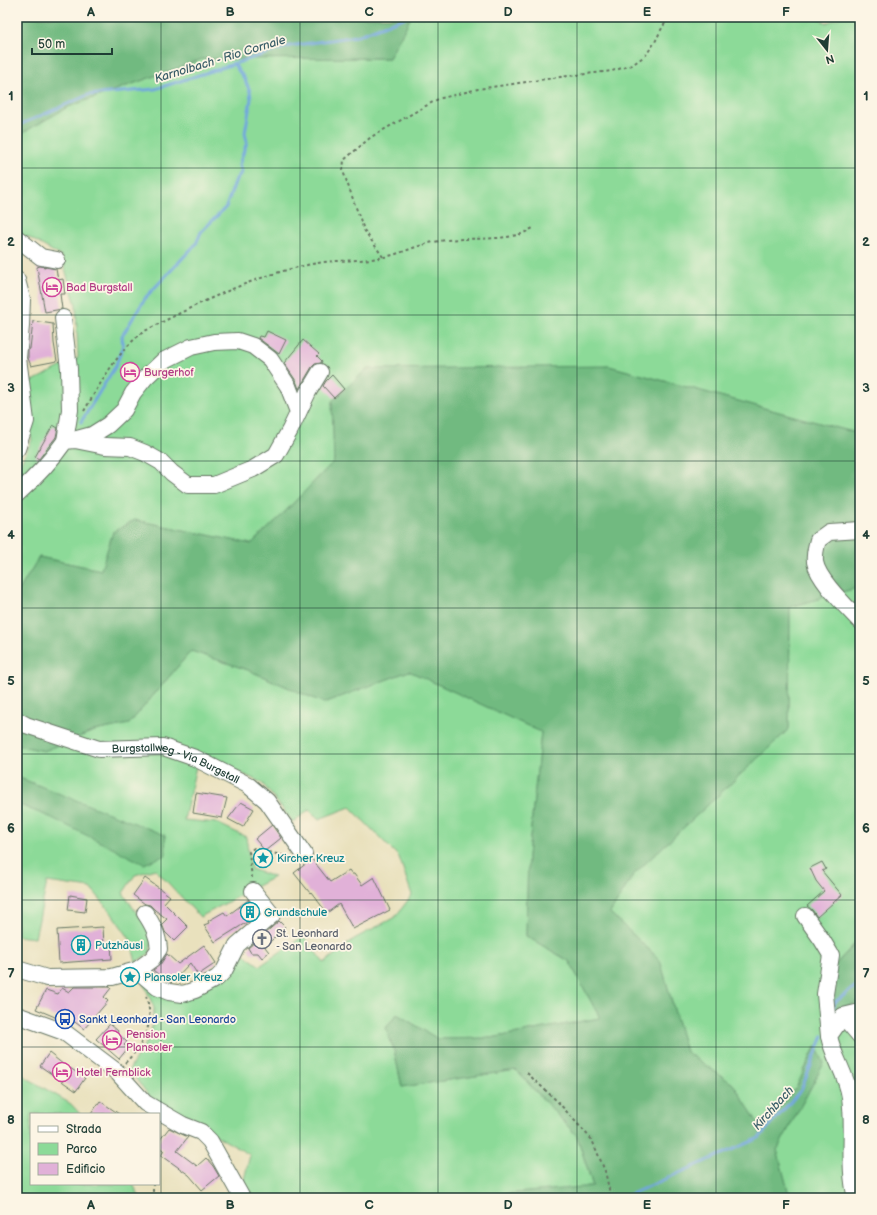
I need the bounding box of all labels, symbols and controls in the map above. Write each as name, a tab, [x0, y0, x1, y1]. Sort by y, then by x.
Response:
text: A	[86, 4, 95, 20]
text: B	[225, 4, 235, 20]
text: C	[364, 4, 374, 20]
text: D	[503, 4, 513, 20]
text: E	[643, 4, 652, 20]
text: F	[782, 4, 790, 20]
scale bar	[32, 30, 112, 56]
north arrow	[807, 30, 847, 70]
water label: Karnolbach - Rio Cornale	[153, 32, 288, 87]
text: 50 m	[38, 37, 65, 52]
text: N	[824, 52, 836, 67]
text: 1	[8, 88, 14, 104]
text: 1	[863, 88, 869, 104]
text: 2	[7, 234, 15, 250]
text: 2	[862, 234, 870, 250]
hotel icon: Bad Burgstall	[41, 276, 63, 298]
place label: Bad Burgstall	[66, 281, 132, 294]
hotel icon: Burgerhof	[119, 361, 141, 383]
place label: Burgerhof	[144, 366, 195, 379]
text: 3	[7, 380, 15, 396]
text: 3	[862, 380, 870, 396]
text: 4	[7, 527, 15, 543]
text: 4	[862, 527, 870, 543]
text: 5	[7, 673, 15, 689]
text: 5	[862, 673, 870, 689]
street label: Burgstallweg - Via Burgstall	[111, 741, 242, 787]
text: 6	[7, 820, 15, 836]
text: 6	[862, 820, 870, 836]
place icon: Kircher Kreuz	[252, 847, 274, 869]
place label: Kircher Kreuz	[277, 852, 345, 865]
building icon: Grundschule	[239, 901, 261, 923]
place label: Grundschule	[264, 906, 328, 919]
place label: St. Leonhard - San Leonardo	[276, 927, 352, 953]
church icon: St. Leonhard - San Leonardo	[251, 928, 273, 950]
building icon: Putzhäusl	[70, 934, 92, 956]
place label: Putzhäusl	[95, 939, 143, 952]
text: 7	[7, 966, 15, 982]
place icon: Plansoler Kreuz	[119, 966, 141, 988]
text: 7	[862, 966, 870, 982]
place label: Plansoler Kreuz	[144, 971, 223, 984]
bus stop icon: Sankt Leonhard - San Leonardo	[54, 1008, 76, 1030]
place label: Sankt Leonhard - San Leonardo	[79, 1013, 236, 1026]
place label: Pension Plansoler	[126, 1028, 173, 1054]
hotel icon: Pension Plansoler	[101, 1029, 123, 1051]
hotel icon: Hotel Fernblick	[51, 1061, 73, 1083]
place label: Hotel Fernblick	[76, 1066, 151, 1079]
water label: Kirchbach	[750, 1083, 797, 1133]
text: 8	[7, 1112, 15, 1128]
text: 8	[862, 1112, 870, 1128]
legend	[30, 1113, 160, 1185]
text: Strada	[66, 1122, 102, 1137]
text: Parco	[66, 1142, 97, 1157]
text: Edificio	[66, 1162, 106, 1177]
text: A	[86, 1197, 95, 1213]
text: B	[225, 1197, 235, 1213]
text: C	[364, 1197, 374, 1213]
text: D	[503, 1197, 513, 1213]
text: E	[643, 1197, 652, 1213]
text: F	[782, 1197, 790, 1213]

